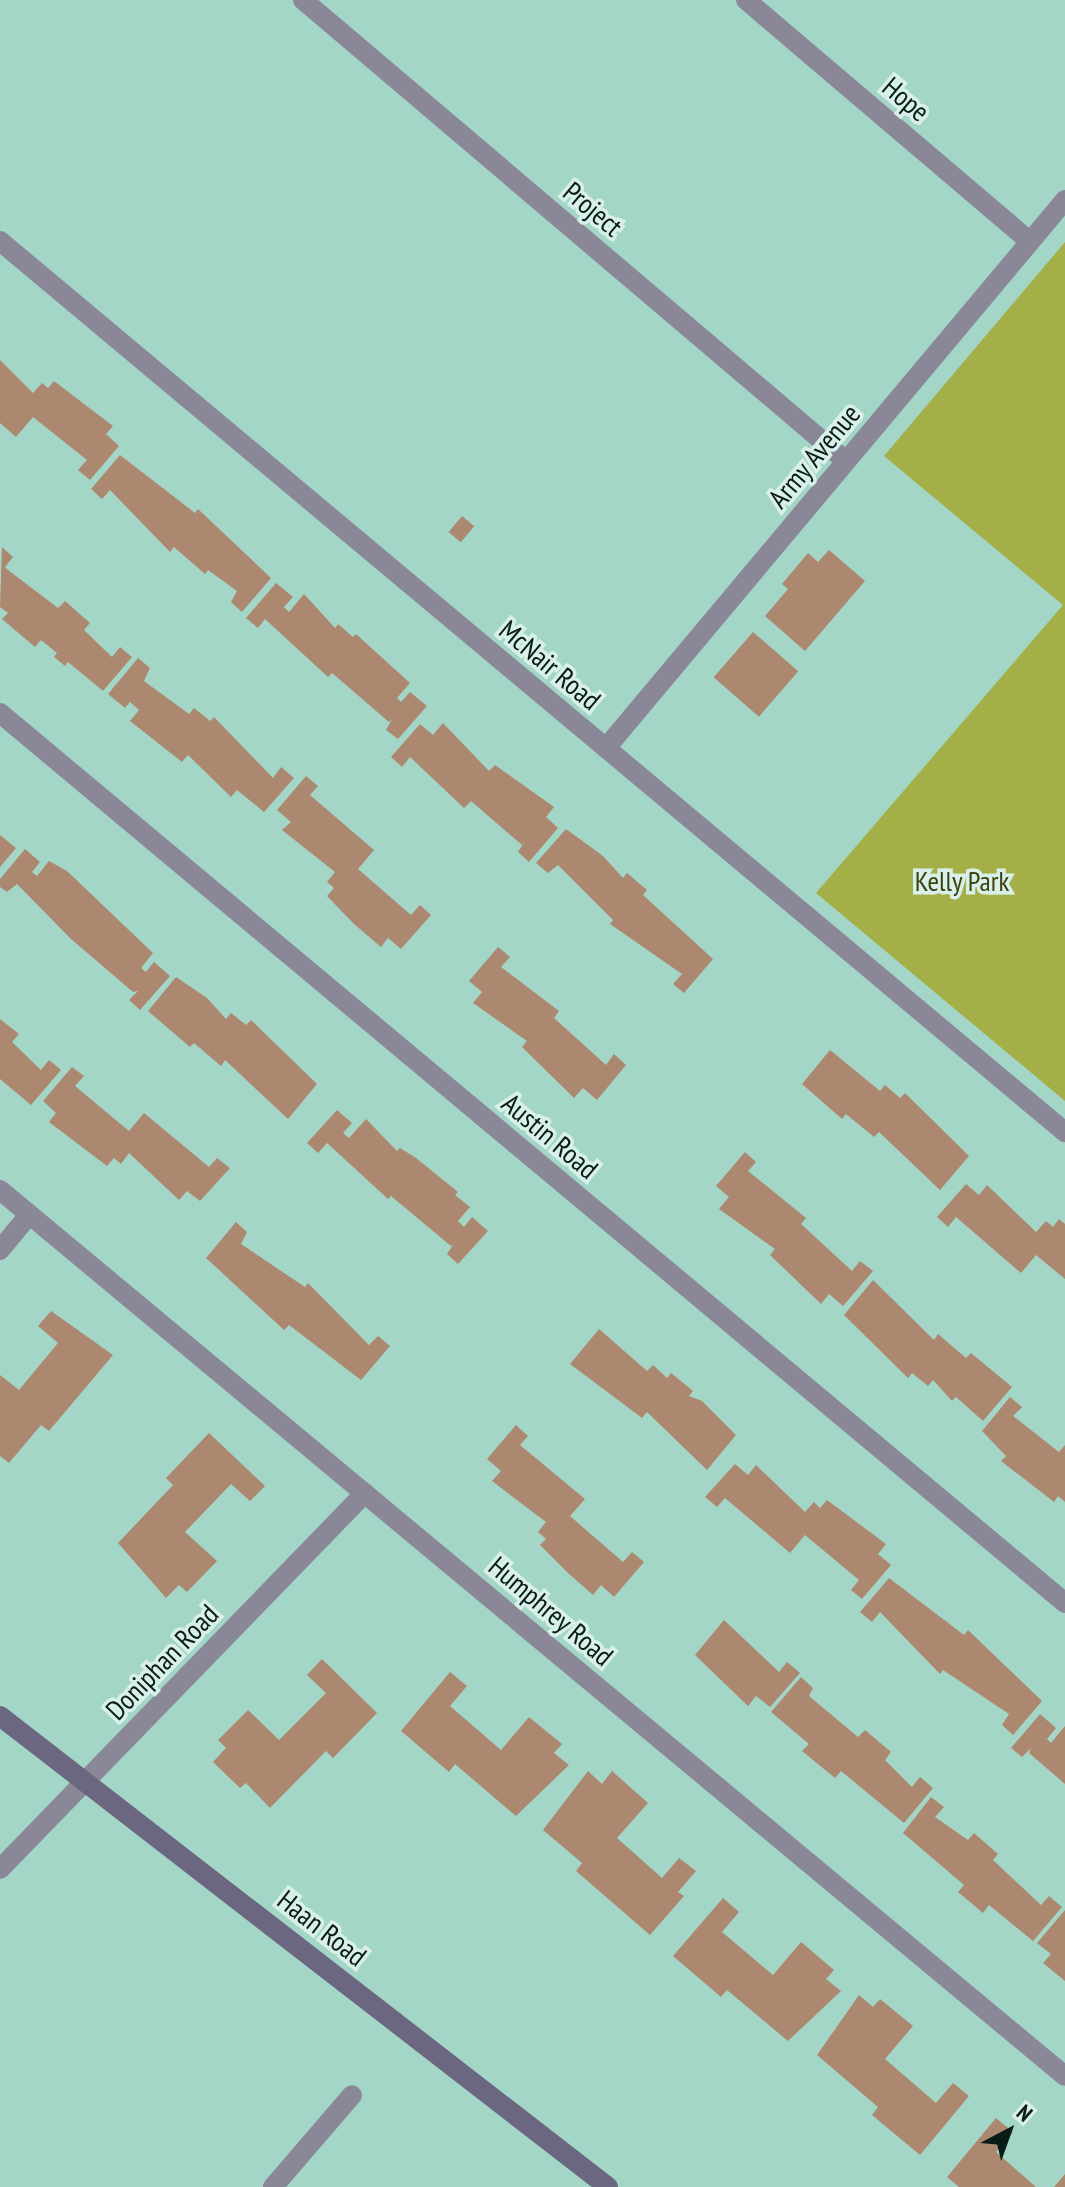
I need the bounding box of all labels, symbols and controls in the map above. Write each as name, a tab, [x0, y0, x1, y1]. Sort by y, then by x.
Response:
street label: Hope	[876, 70, 936, 128]
street label: Project	[557, 175, 629, 243]
street label: Army Avenue	[760, 397, 868, 515]
street label: McNair Road	[493, 613, 607, 717]
park label: Kelly Park	[914, 864, 1010, 898]
street label: Austin Road	[495, 1086, 605, 1186]
street label: Humphrey Road	[482, 1549, 620, 1673]
street label: Doniphan Road	[99, 1598, 225, 1726]
street label: Haan Road	[271, 1883, 373, 1973]
north arrow	[969, 2091, 1049, 2171]
text: N	[1011, 2098, 1038, 2127]

